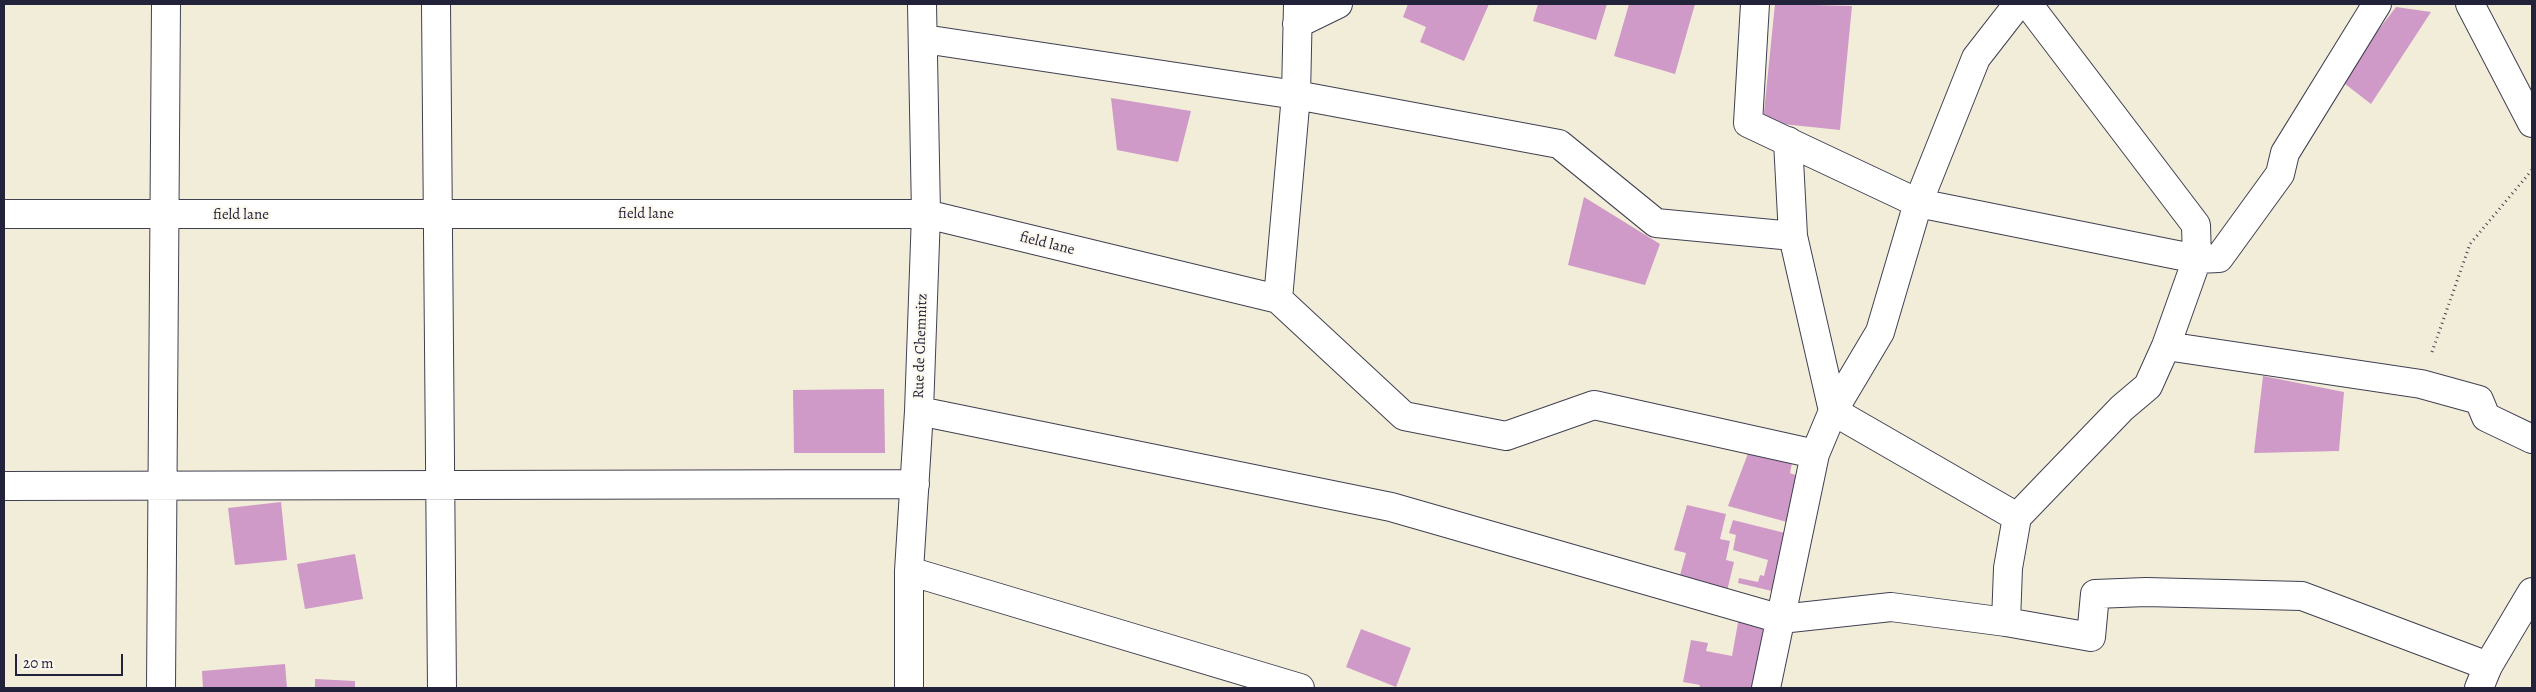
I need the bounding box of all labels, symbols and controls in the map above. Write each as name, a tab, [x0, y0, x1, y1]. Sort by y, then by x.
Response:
street label: field lane	[618, 205, 674, 223]
street label: field lane	[213, 206, 269, 224]
street label: field lane	[1018, 229, 1076, 259]
street label: Rue de Chemnitz	[910, 293, 932, 399]
scale bar	[18, 644, 125, 676]
text: 20 m	[23, 653, 54, 673]

